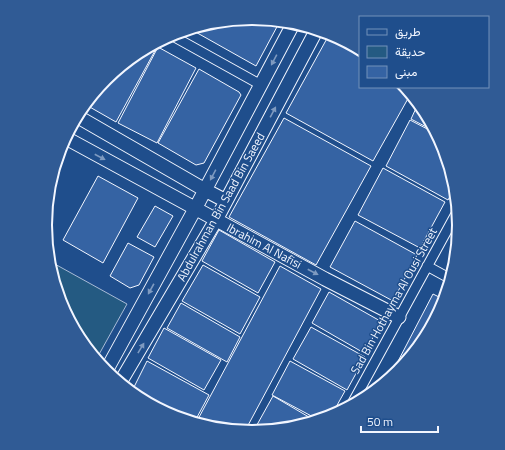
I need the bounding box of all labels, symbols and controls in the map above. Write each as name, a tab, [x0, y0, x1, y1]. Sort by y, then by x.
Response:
legend	[359, 16, 489, 88]
text: طريق	[395, 22, 421, 41]
text: حديقة	[395, 42, 425, 61]
one-way arrow	[271, 55, 277, 66]
text: مبنى	[395, 62, 417, 81]
one-way arrow	[270, 107, 276, 118]
street label: Abdulrahman Bin Saad Bin Saeed	[172, 129, 269, 285]
one-way arrow	[94, 154, 106, 161]
one-way arrow	[210, 169, 216, 181]
street label: Ibrahim Al Nafisi	[223, 218, 305, 273]
street label: Sad Bin Hothayma Al Ousi Street	[345, 223, 442, 377]
one-way arrow	[307, 269, 319, 276]
one-way arrow	[148, 284, 154, 295]
one-way arrow	[137, 342, 144, 354]
scale bar	[361, 408, 438, 434]
text: 50 m	[367, 412, 393, 431]

